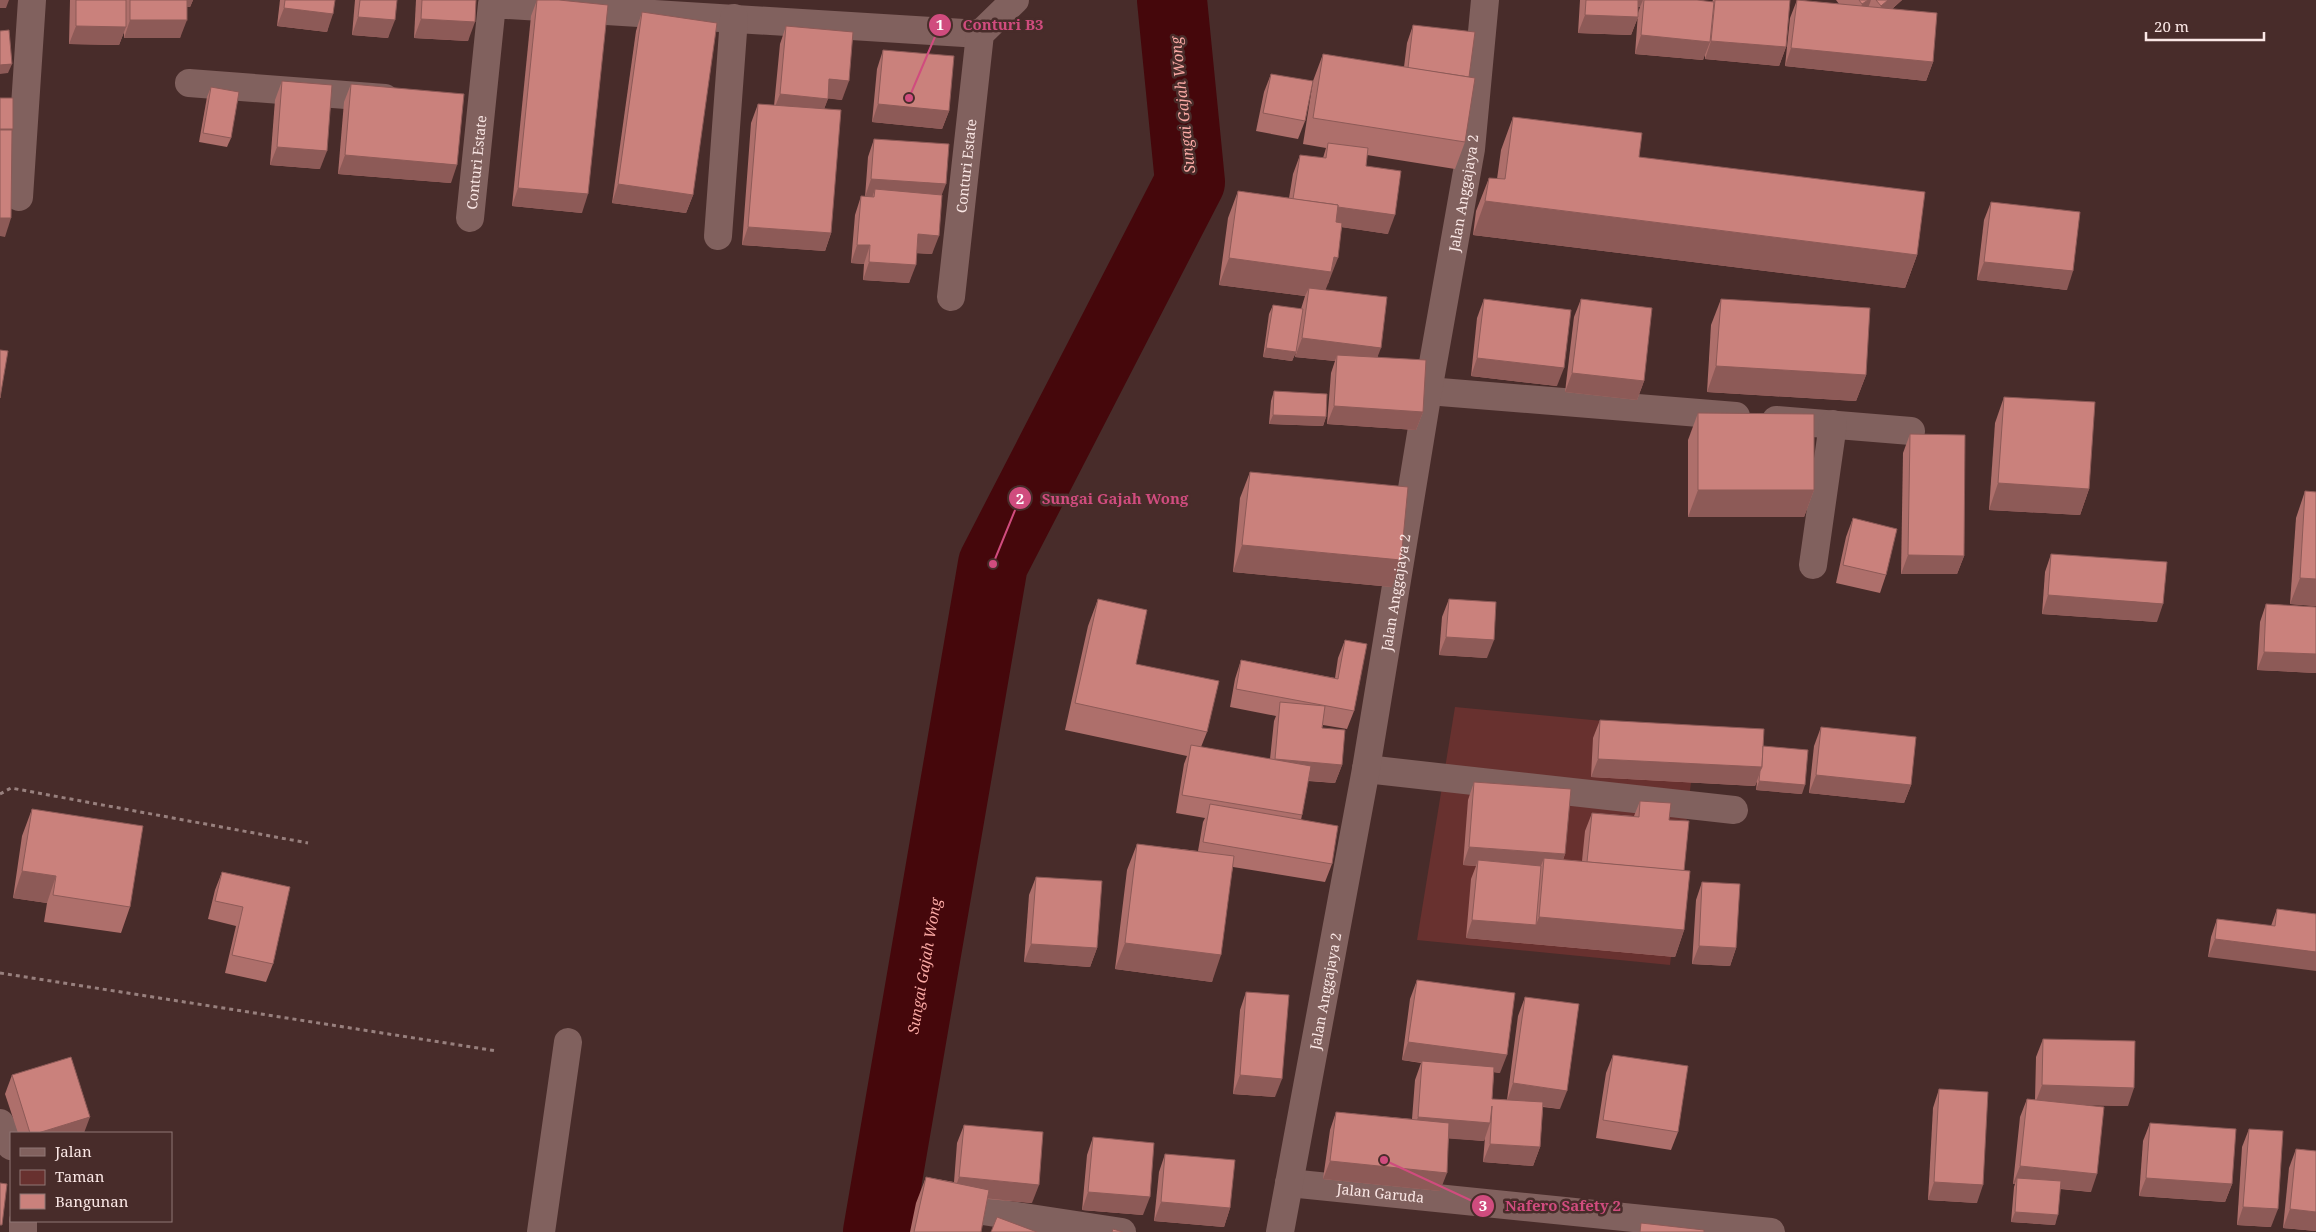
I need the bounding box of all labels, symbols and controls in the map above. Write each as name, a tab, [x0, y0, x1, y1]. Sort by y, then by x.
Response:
callout: Conturi B3	[927, 10, 1053, 40]
scale bar	[2146, 10, 2264, 42]
text: 1	[936, 14, 944, 34]
text: Conturi B3	[963, 14, 1043, 34]
text: 20 m	[2154, 16, 2189, 36]
water label: Sungai Gajah Wong	[1165, 35, 1199, 174]
street label: Conturi Estate	[461, 114, 490, 210]
street label: Conturi Estate	[951, 118, 980, 214]
street label: Jalan Anggajaya 2	[1443, 134, 1482, 254]
callout: Sungai Gajah Wong	[1007, 483, 1199, 513]
text: 2	[1016, 488, 1024, 508]
text: Sungai Gajah Wong	[1042, 488, 1189, 508]
street label: Jalan Anggajaya 2	[1376, 532, 1414, 653]
water label: Sungai Gajah Wong	[902, 896, 945, 1036]
street label: Jalan Anggajaya 2	[1304, 931, 1345, 1052]
legend	[10, 1132, 172, 1222]
text: Jalan	[54, 1141, 92, 1161]
text: Taman	[55, 1166, 105, 1186]
street label: Jalan Garuda	[1335, 1178, 1425, 1206]
text: Bangunan	[55, 1191, 129, 1211]
callout: Nafero Safety 2	[1470, 1191, 1631, 1221]
text: 3	[1479, 1195, 1487, 1215]
text: Nafero Safety 2	[1505, 1195, 1621, 1215]

